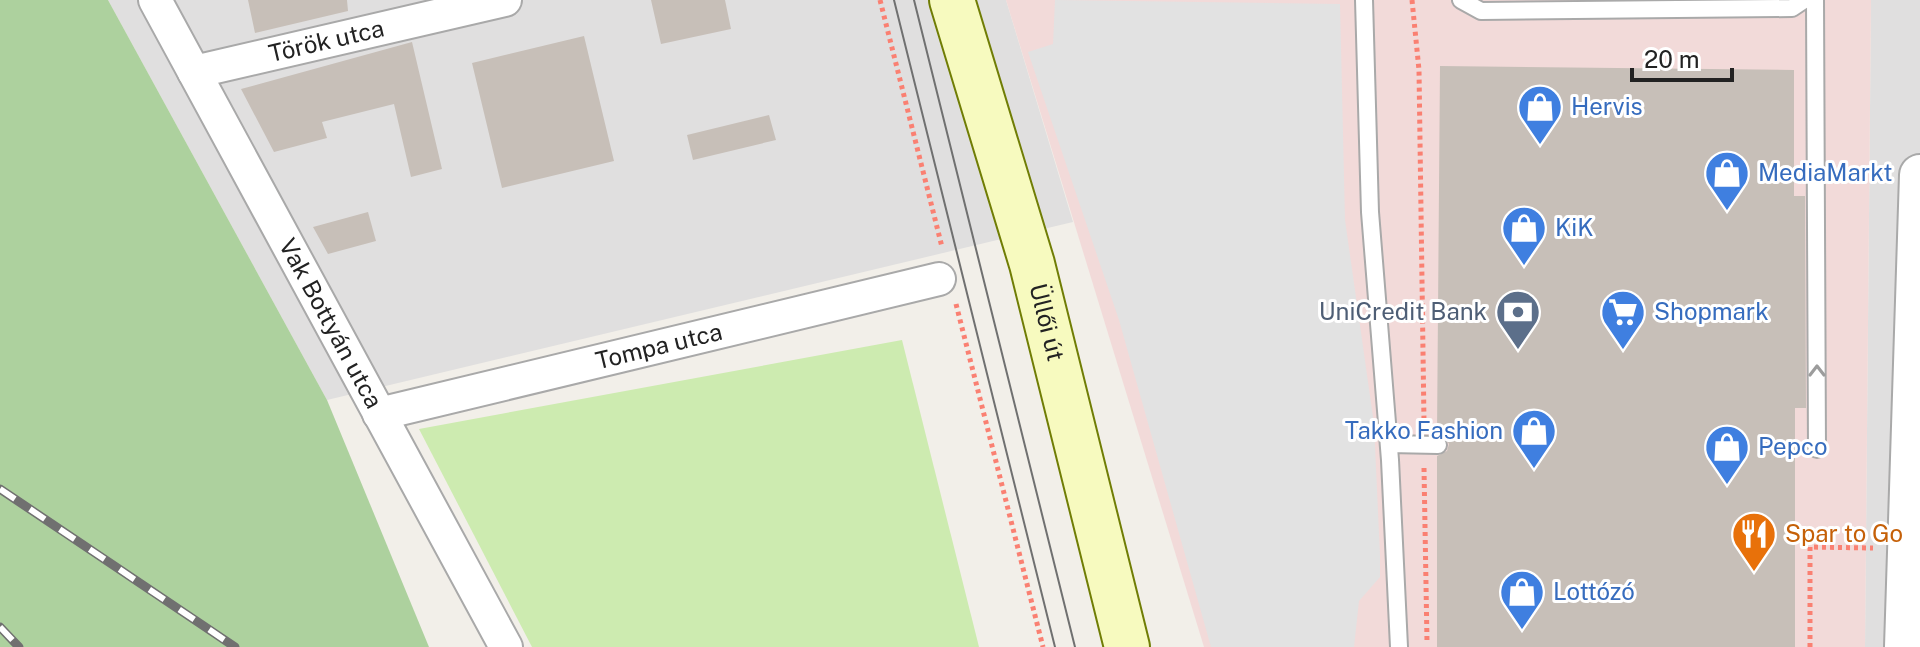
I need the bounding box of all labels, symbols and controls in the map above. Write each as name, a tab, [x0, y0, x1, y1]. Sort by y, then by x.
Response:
street label: Török utca	[266, 13, 387, 67]
scale bar	[1632, 32, 1732, 82]
text: 20 m	[1644, 45, 1700, 73]
shop icon: Hervis	[1516, 83, 1564, 146]
place label: Hervis	[1571, 92, 1643, 120]
shop icon: MediaMarkt	[1703, 149, 1751, 212]
place label: MediaMarkt	[1758, 158, 1893, 186]
shop icon: KiK	[1500, 204, 1548, 267]
place label: KiK	[1555, 213, 1594, 241]
street label: Vak Bottyán utca	[274, 233, 389, 413]
street label: Üllői út	[1024, 280, 1071, 364]
bank icon: UniCredit Bank	[1494, 288, 1542, 351]
supermarket icon: Shopmark	[1599, 288, 1647, 351]
place label: UniCredit Bank	[1319, 297, 1487, 325]
place label: Shopmark	[1654, 297, 1769, 325]
street label: Tompa utca	[593, 317, 725, 374]
one-way arrow	[1808, 364, 1826, 377]
shop icon: Takko Fashion	[1510, 407, 1558, 470]
place label: Takko Fashion	[1345, 416, 1503, 444]
shop icon: Pepco	[1703, 423, 1751, 486]
place label: Pepco	[1758, 432, 1828, 460]
restaurant icon: Spar to Go	[1730, 510, 1778, 573]
place label: Spar to Go	[1785, 519, 1903, 547]
shop icon: Lottózó	[1498, 568, 1546, 631]
place label: Lottózó	[1553, 577, 1635, 605]

